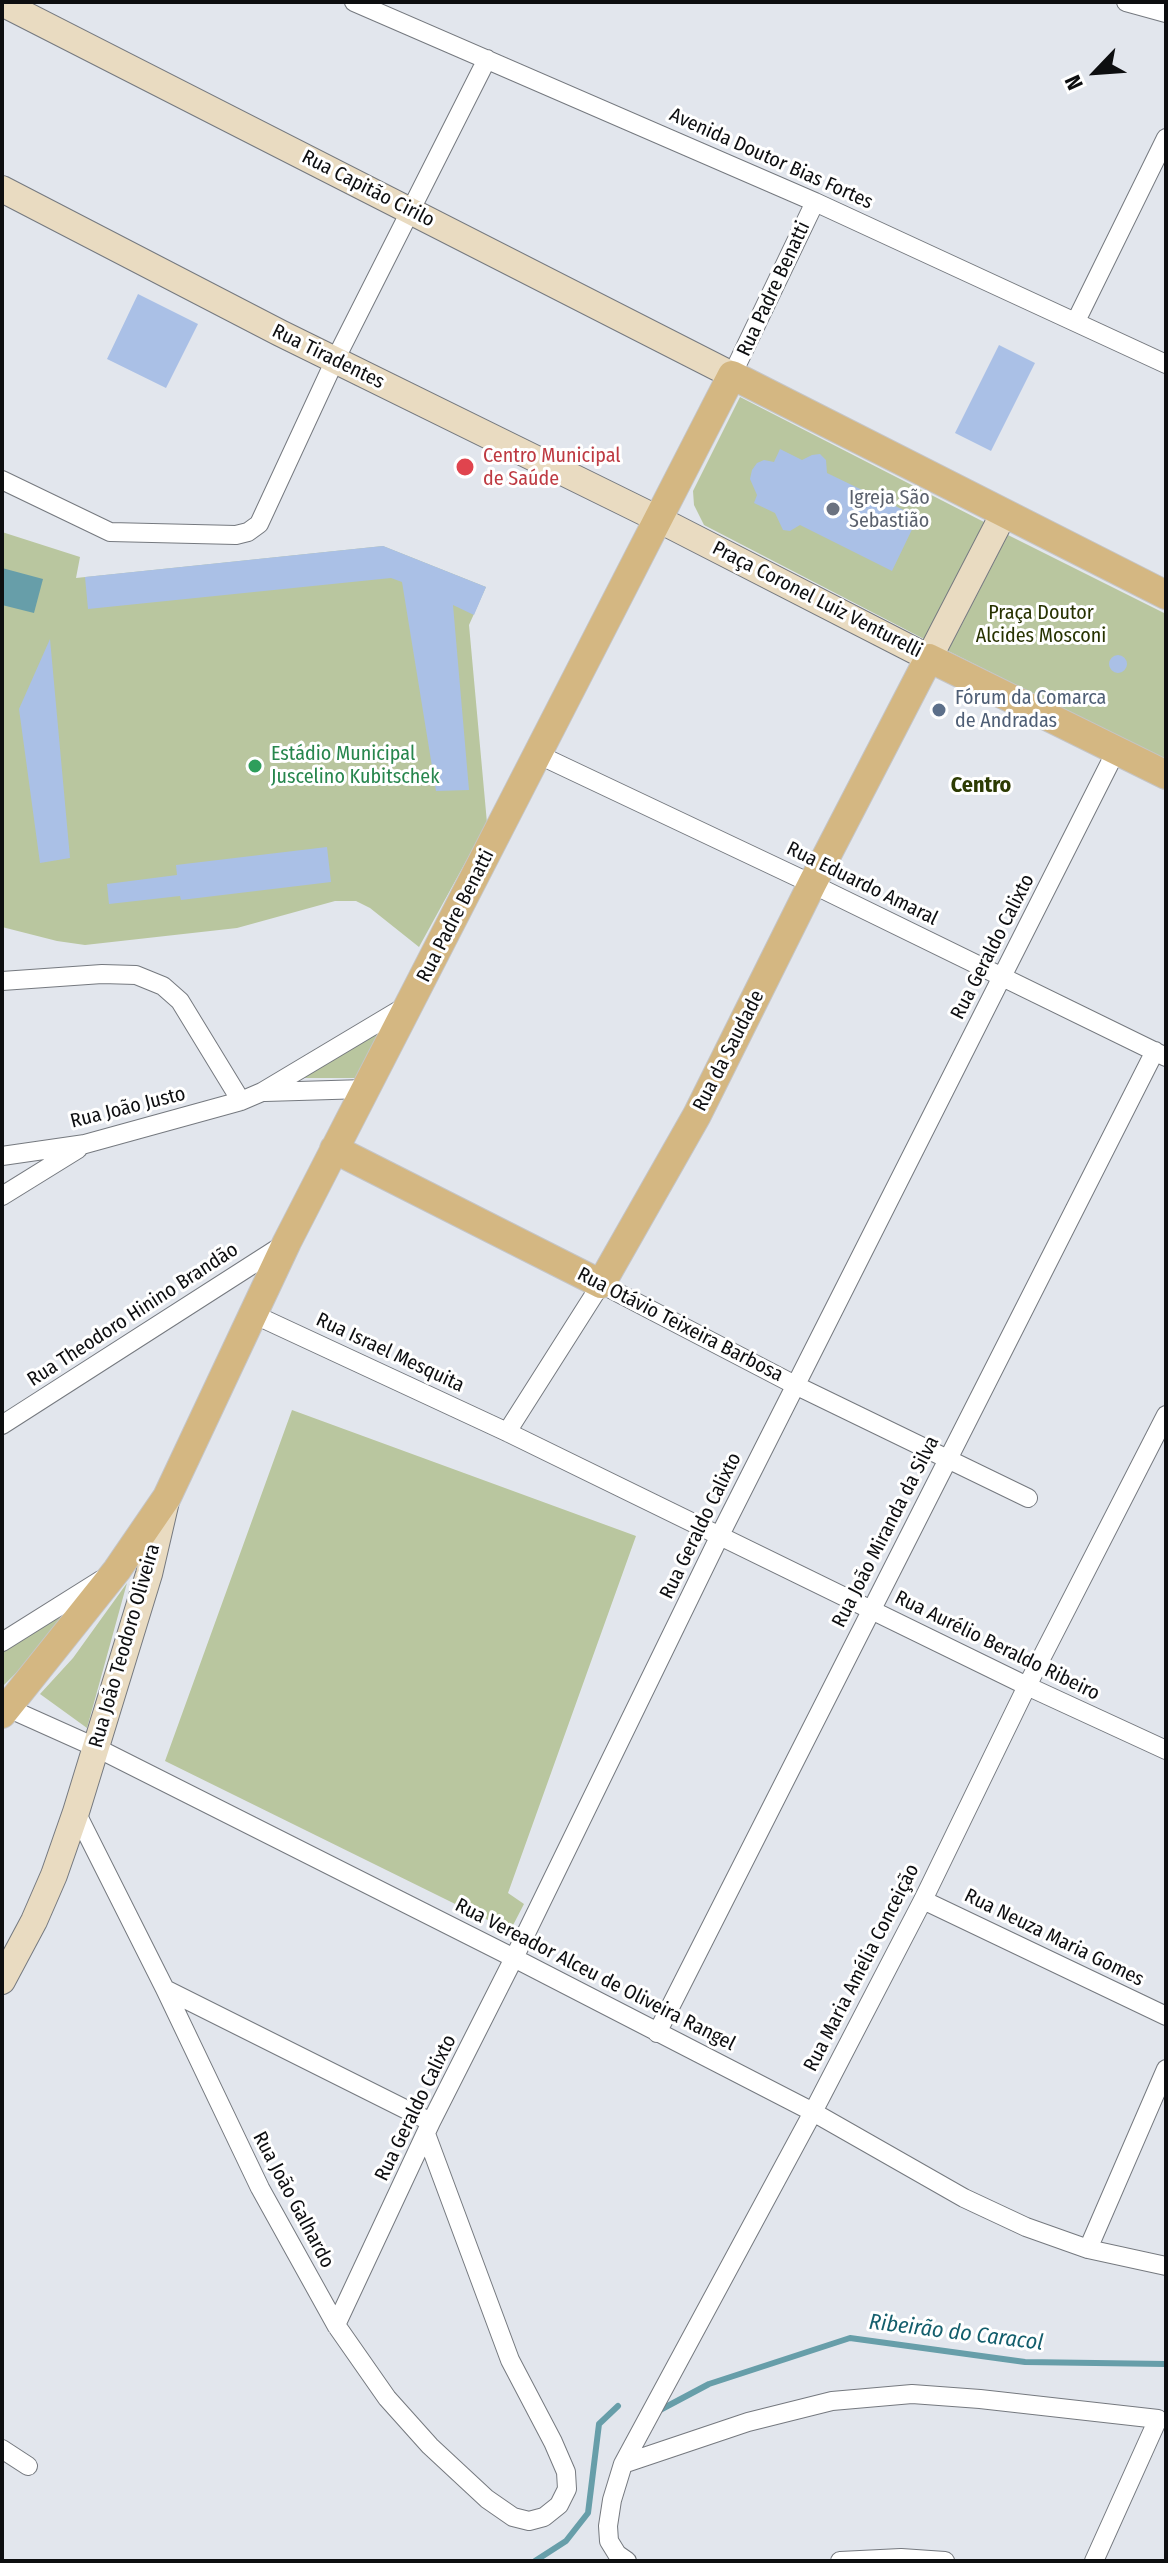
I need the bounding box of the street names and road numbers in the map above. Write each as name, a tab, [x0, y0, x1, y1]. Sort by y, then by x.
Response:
street label: Avenida Doutor Bias Fortes	[666, 103, 876, 215]
street label: Rua Capitão Cirilo	[298, 145, 438, 233]
street label: Rua Padre Benatti	[732, 218, 816, 360]
street label: Rua Tiradentes	[268, 319, 388, 395]
street label: Praça Coronel Luiz Venturelli	[708, 537, 926, 663]
street label: Rua Eduardo Amaral	[783, 837, 941, 931]
street label: Rua Padre Benatti	[412, 845, 500, 987]
street label: Rua Geraldo Calixto	[946, 870, 1040, 1024]
street label: Rua da Saudade	[688, 987, 770, 1115]
street label: Rua João Justo	[68, 1082, 188, 1134]
street label: Rua Theodoro Hinino Brandão	[23, 1238, 243, 1392]
street label: Rua Otávio Teixeira Barbosa	[573, 1263, 787, 1387]
street label: Rua Israel Mesquita	[312, 1308, 468, 1398]
street label: Rua João Miranda da Silva	[827, 1432, 945, 1632]
street label: Rua Geraldo Calixto	[655, 1449, 747, 1603]
street label: Rua João Teodoro Oliveira	[84, 1541, 166, 1751]
street label: Rua Aurélio Beraldo Ribeiro	[891, 1586, 1103, 1706]
street label: Rua Maria Amélia Conceição	[799, 1860, 925, 2076]
street label: Rua Neuza Maria Gomes	[960, 1884, 1148, 1992]
street label: Rua Vereador Alceu de Oliveira Rangel	[451, 1894, 739, 2056]
street label: Rua Geraldo Calixto	[370, 2031, 462, 2185]
street label: Rua João Galhardo	[247, 2128, 339, 2272]

